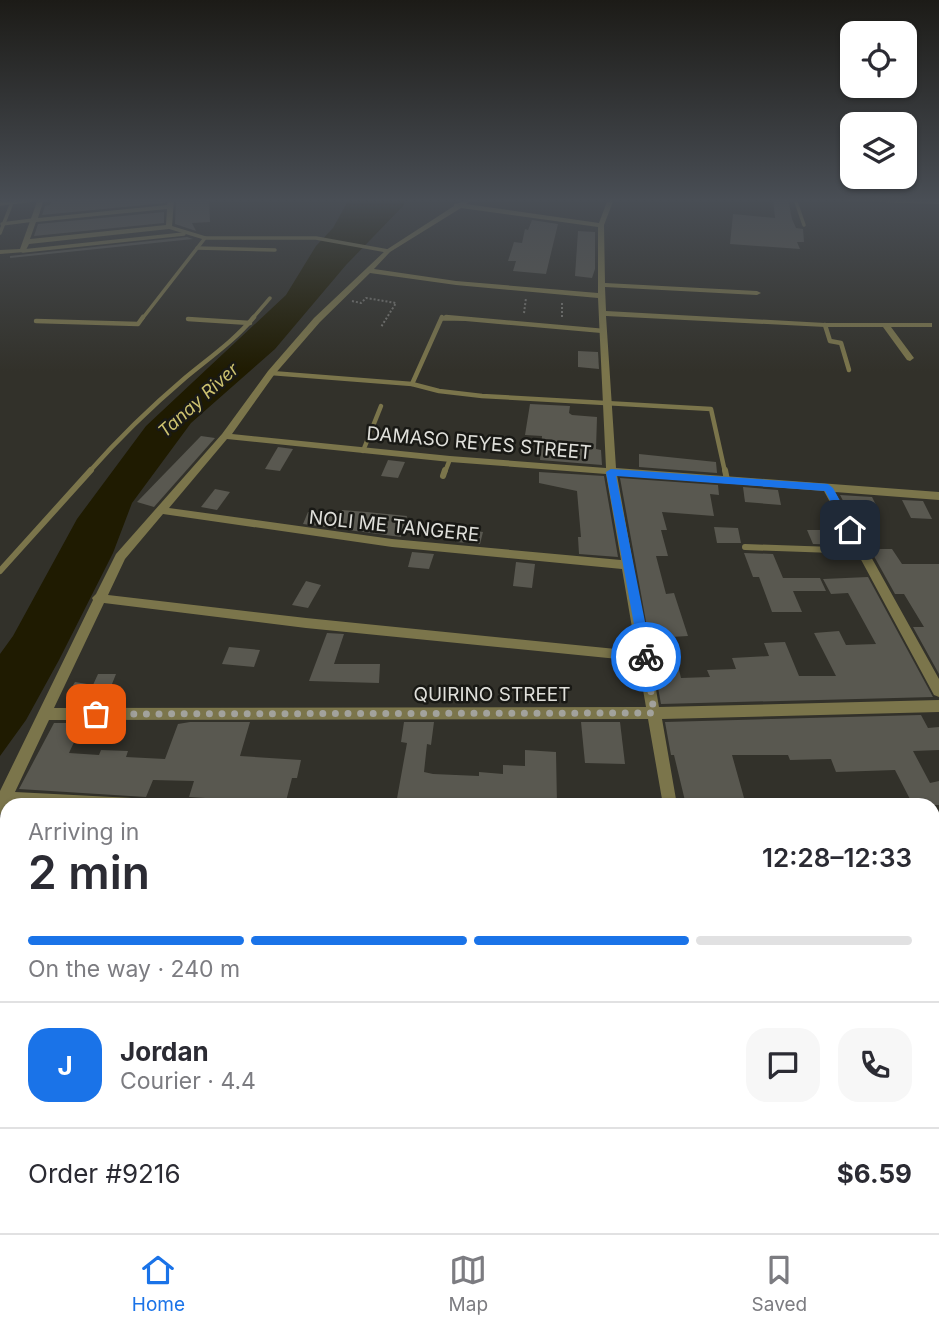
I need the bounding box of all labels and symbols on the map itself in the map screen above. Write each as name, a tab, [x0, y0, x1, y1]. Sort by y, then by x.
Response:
water label: Tanay River	[154, 358, 243, 442]
street label: DAMASO REYES STREET	[366, 422, 592, 464]
pin	[820, 500, 880, 560]
street label: NOLI ME TANGERE	[308, 506, 480, 546]
courier	[611, 622, 681, 692]
street label: QUIRINO STREET	[413, 683, 571, 706]
pin	[66, 684, 126, 744]

